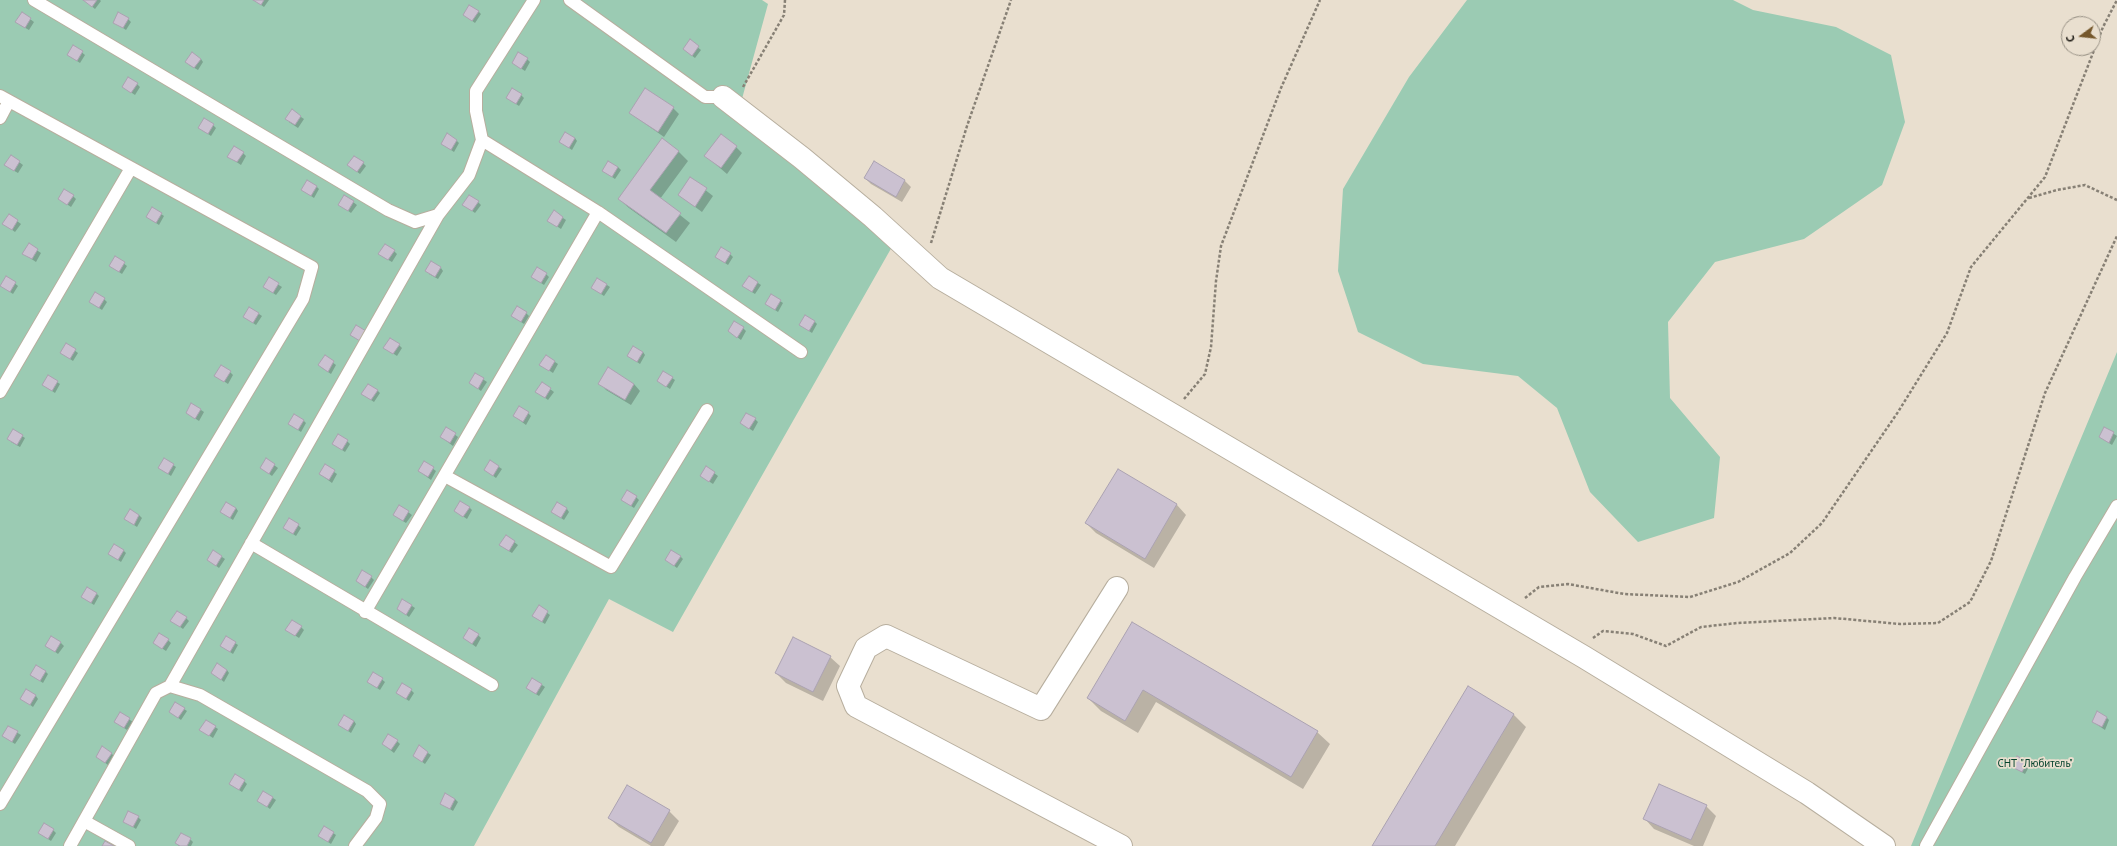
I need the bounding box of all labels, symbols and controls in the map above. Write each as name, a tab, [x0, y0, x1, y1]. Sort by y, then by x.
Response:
north arrow	[2061, 16, 2101, 56]
text: С	[2063, 34, 2078, 44]
park label: СНТ "Любитель"	[1997, 757, 2073, 771]

